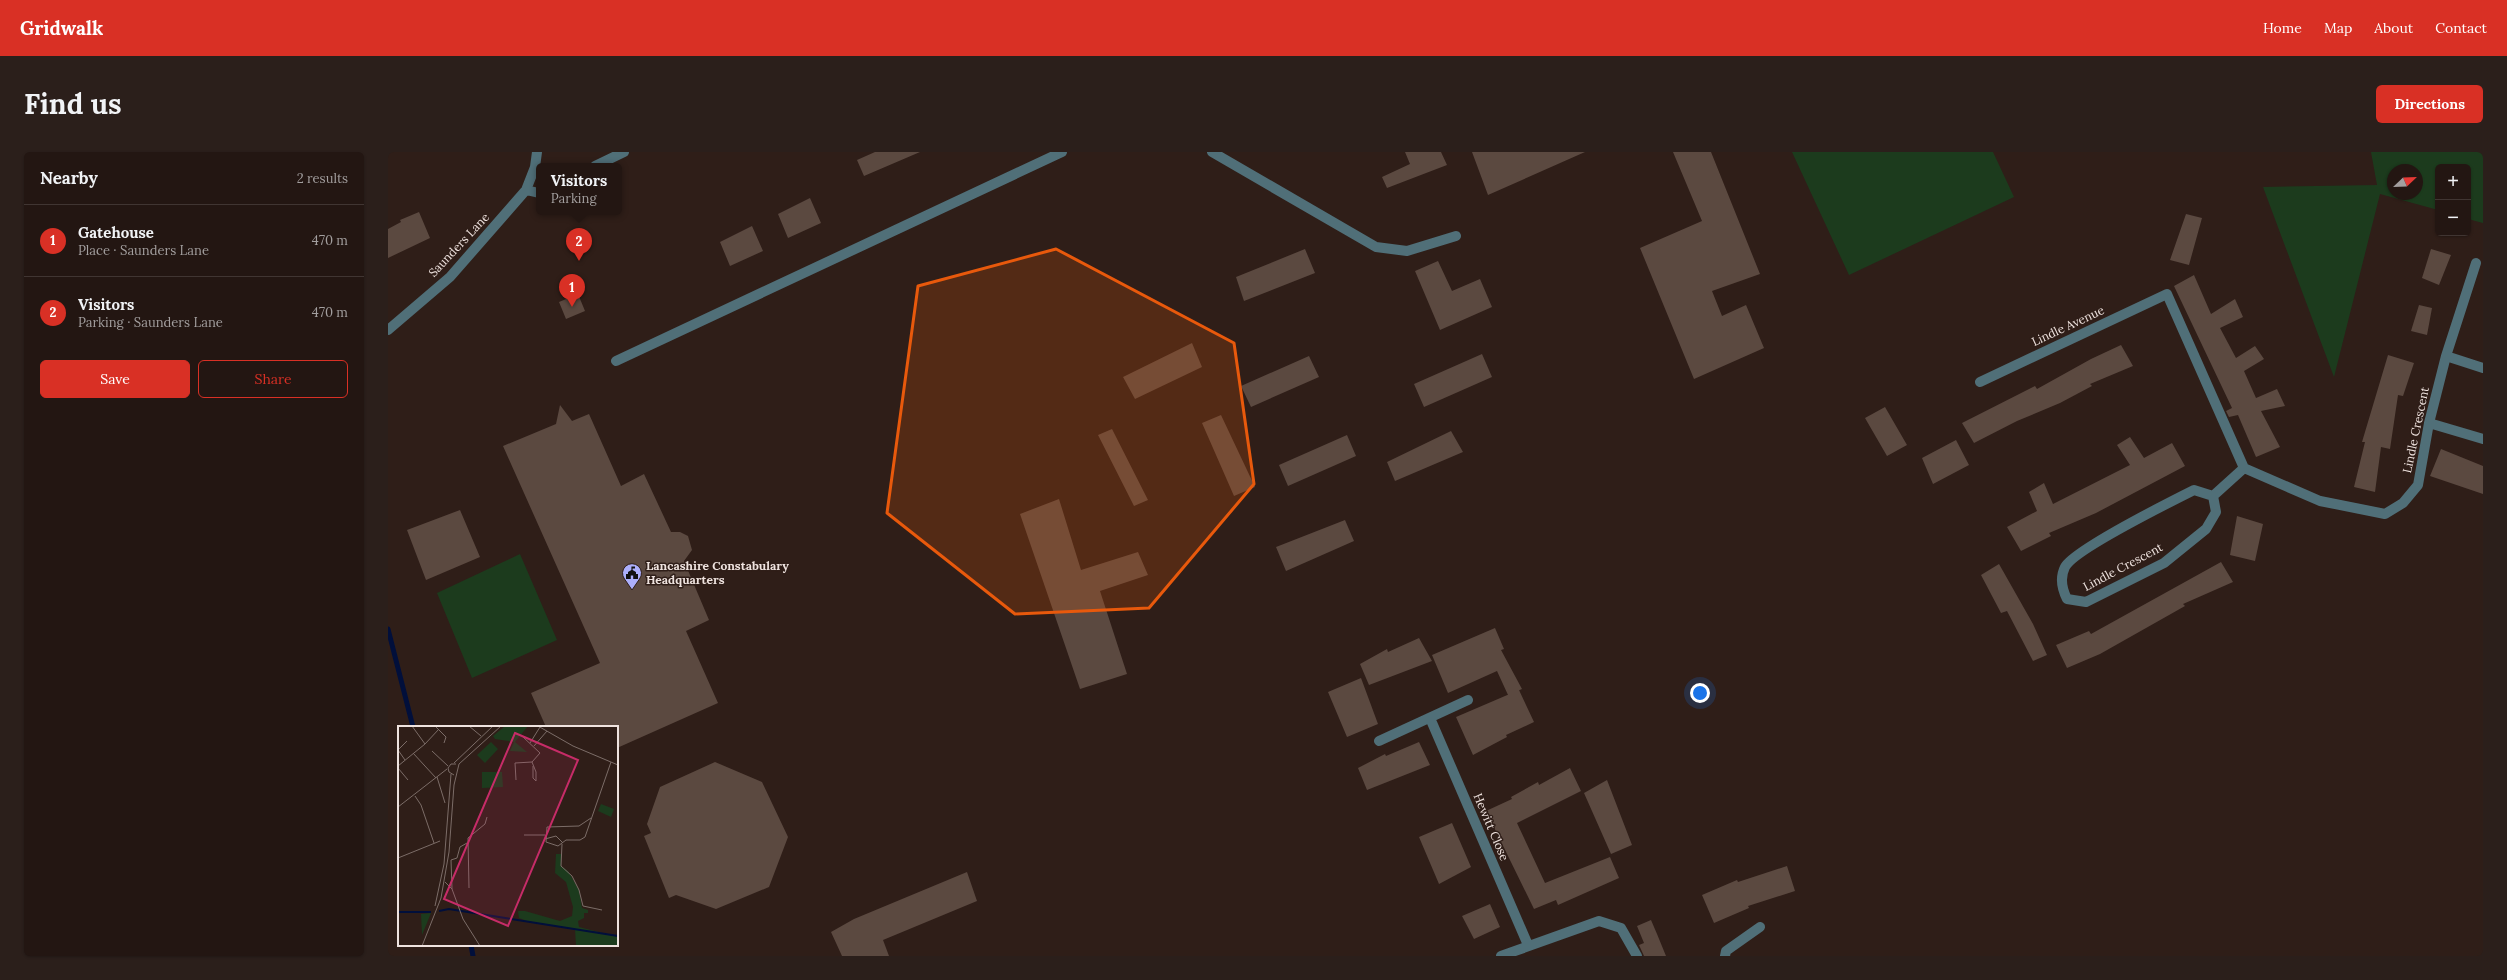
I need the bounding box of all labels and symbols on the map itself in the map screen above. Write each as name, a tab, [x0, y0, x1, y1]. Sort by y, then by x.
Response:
north arrow	[2387, 164, 2423, 200]
street label: Saunders Lane	[425, 209, 492, 280]
pin: 2	[566, 228, 592, 261]
pin: 1	[559, 274, 585, 307]
street label: Lindle Avenue	[2029, 302, 2107, 349]
street label: Lindle Crescent	[2399, 385, 2432, 474]
street label: Lindle Crescent	[2080, 539, 2165, 594]
place label: Lancashire Constabulary Headquarters	[646, 558, 789, 587]
public building icon: Lancashire Constabulary Headquarters	[621, 562, 643, 590]
your location	[1690, 683, 1710, 703]
inset map	[398, 726, 618, 946]
street label: Hewitt Close	[1470, 791, 1513, 863]

